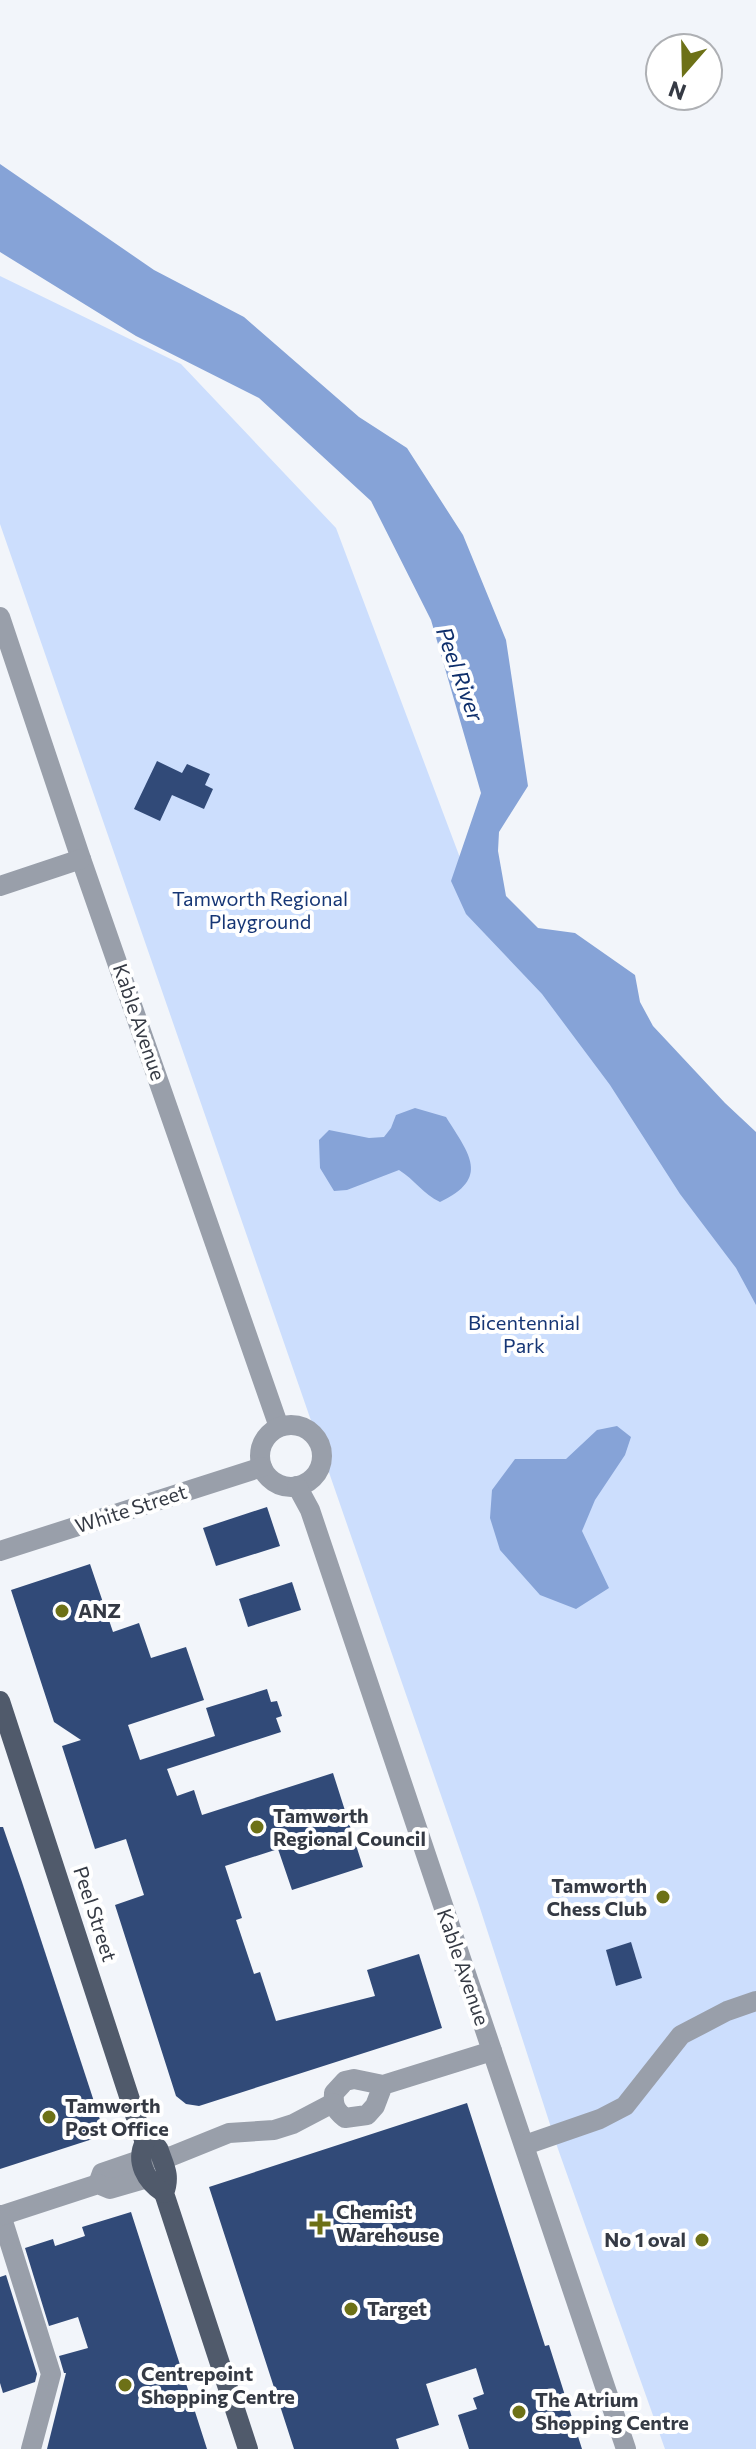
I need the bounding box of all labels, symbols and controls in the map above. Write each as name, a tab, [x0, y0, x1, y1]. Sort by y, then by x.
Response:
north arrow	[644, 32, 724, 112]
text: N	[665, 76, 689, 107]
water label: Peel River	[431, 623, 490, 726]
park label: Tamworth Regional Playground	[172, 886, 348, 933]
street label: Kable Avenue	[109, 960, 171, 1083]
park label: Bicentennial Park	[468, 1310, 580, 1357]
street label: White Street	[72, 1479, 190, 1537]
place label: ANZ	[78, 1598, 121, 1622]
marker: ANZ	[53, 1602, 71, 1620]
place label: Tamworth Regional Council	[273, 1803, 426, 1850]
marker: Tamworth Regional Council	[248, 1818, 266, 1836]
street label: Peel Street	[69, 1863, 123, 1964]
place label: Tamworth Chess Club	[546, 1873, 647, 1920]
marker: Tamworth Chess Club	[654, 1888, 672, 1906]
street label: Kable Avenue	[433, 1905, 495, 2028]
place label: Tamworth Post Office	[65, 2093, 169, 2140]
marker: Tamworth Post Office	[40, 2108, 58, 2126]
place label: Chemist Warehouse	[336, 2199, 440, 2246]
marker: Chemist Warehouse	[311, 2215, 329, 2233]
place label: No 1 oval	[604, 2227, 686, 2251]
marker: No 1 oval	[693, 2231, 711, 2249]
place label: Target	[367, 2296, 427, 2320]
marker: Target	[342, 2300, 360, 2318]
place label: Centrepoint Shopping Centre	[141, 2361, 295, 2408]
marker: Centrepoint Shopping Centre	[116, 2376, 134, 2394]
place label: The Atrium Shopping Centre	[535, 2387, 689, 2434]
marker: The Atrium Shopping Centre	[510, 2403, 528, 2421]

